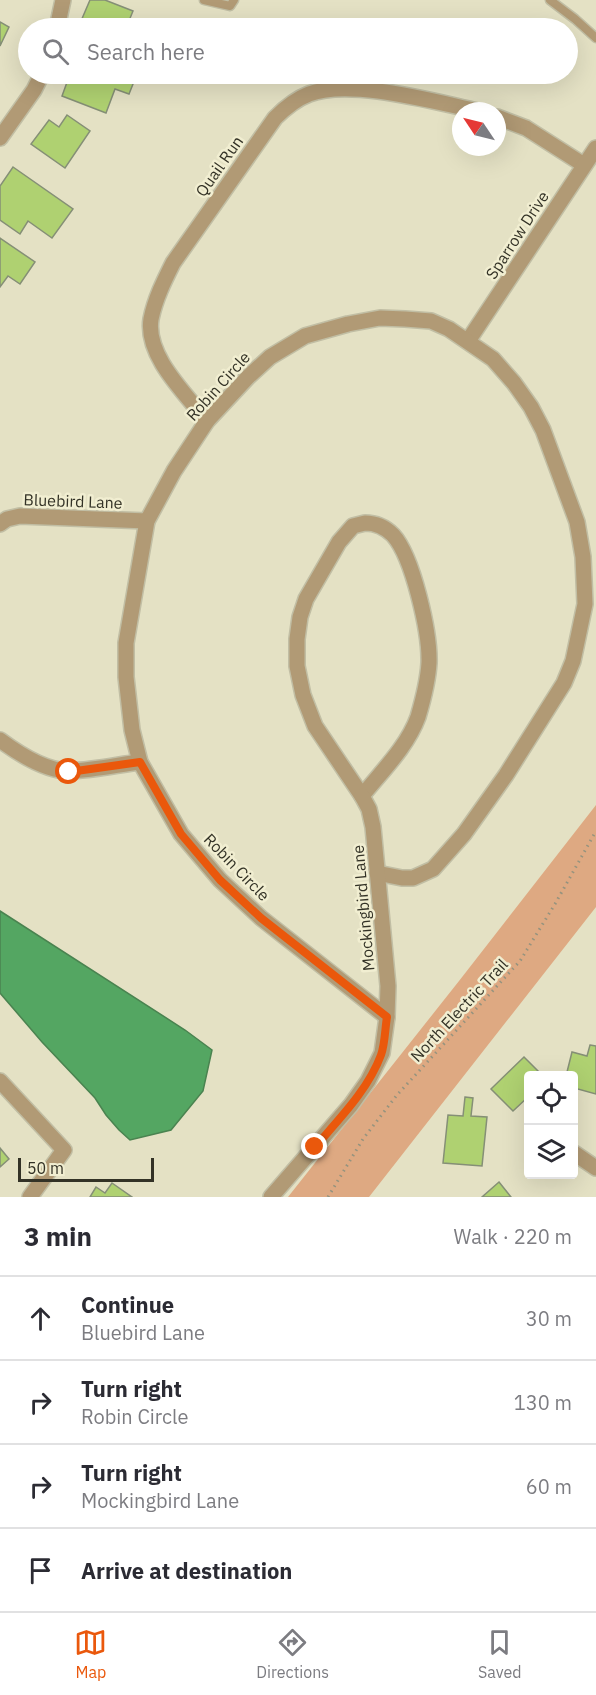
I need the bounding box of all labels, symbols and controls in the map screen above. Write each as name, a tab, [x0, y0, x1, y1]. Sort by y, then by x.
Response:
search box	[18, 18, 578, 84]
icon: search	[39, 35, 72, 68]
text: Search here	[87, 37, 205, 66]
north arrow	[452, 102, 506, 156]
street label: Quail Run	[191, 132, 247, 200]
street label: Sparrow Drive	[481, 187, 553, 283]
street label: Robin Circle	[182, 347, 254, 425]
street label: Bluebird Lane	[23, 489, 123, 513]
route start	[55, 758, 81, 784]
street label: Robin Circle	[200, 829, 274, 905]
street label: Mockingbird Lane	[348, 844, 378, 972]
street label: North Electric Trail	[406, 954, 512, 1066]
map controls	[524, 1071, 578, 1179]
button: locate	[524, 1071, 578, 1125]
button: layers	[524, 1125, 578, 1179]
route end	[301, 1133, 327, 1159]
scale bar	[18, 1155, 154, 1182]
text: 50 m	[27, 1158, 64, 1178]
text: 3 min	[24, 1219, 92, 1253]
text: Walk · 220 m	[454, 1223, 572, 1250]
text: Continue	[81, 1290, 174, 1319]
icon: ahead	[24, 1302, 57, 1335]
text: 30 m	[526, 1305, 572, 1332]
text: Bluebird Lane	[81, 1319, 205, 1346]
text: Turn right	[81, 1374, 182, 1403]
icon: right	[24, 1386, 57, 1419]
text: 130 m	[514, 1389, 572, 1416]
text: Robin Circle	[81, 1403, 189, 1430]
text: Turn right	[81, 1458, 182, 1487]
icon: right	[24, 1470, 57, 1503]
text: 60 m	[526, 1473, 572, 1500]
text: Mockingbird Lane	[81, 1487, 239, 1514]
icon: arrive	[24, 1554, 57, 1587]
text: Arrive at destination	[81, 1556, 292, 1585]
tab: Map	[74, 1626, 107, 1682]
tab: Directions	[256, 1626, 329, 1682]
tab: Saved	[478, 1626, 522, 1682]

